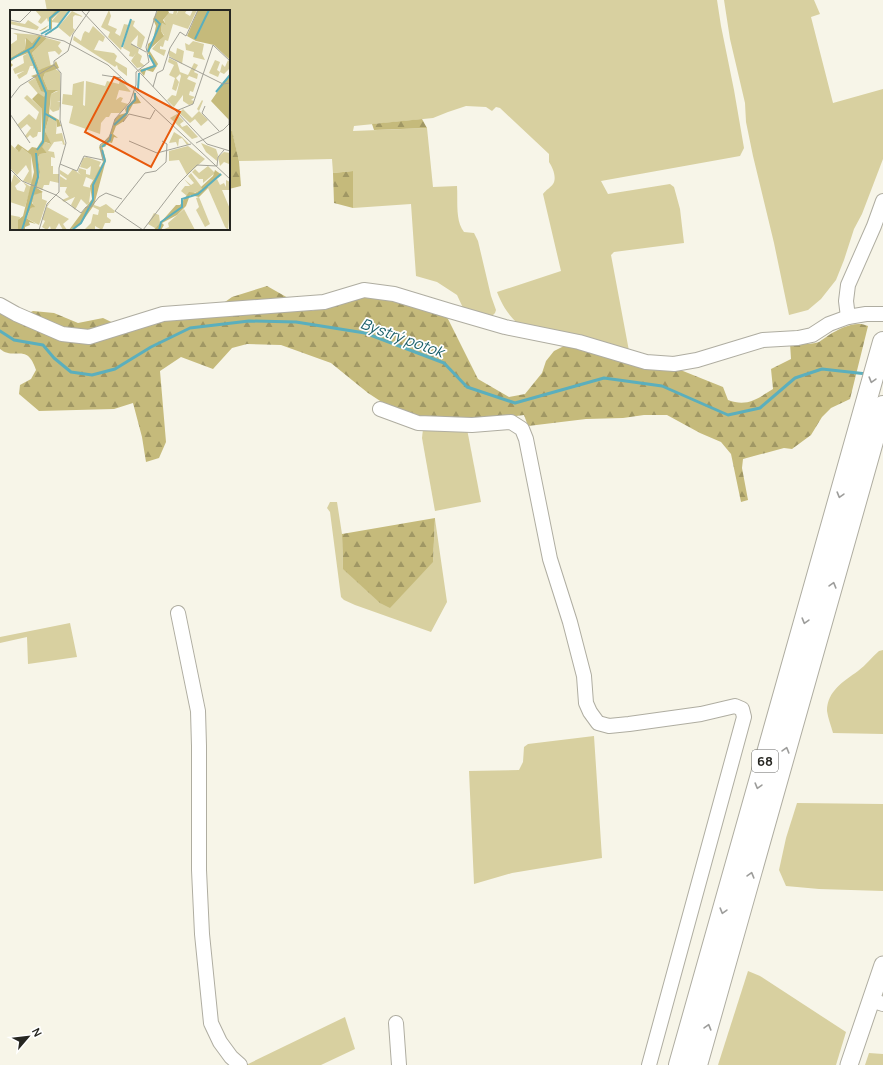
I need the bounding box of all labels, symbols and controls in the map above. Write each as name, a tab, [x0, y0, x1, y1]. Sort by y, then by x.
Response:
inset map	[10, 10, 230, 230]
water label: Bystrý potok	[358, 313, 449, 363]
one-way arrow	[869, 377, 877, 383]
one-way arrow	[836, 492, 845, 499]
one-way arrow	[828, 582, 837, 589]
one-way arrow	[801, 617, 810, 624]
one-way arrow	[781, 747, 790, 754]
road number: 68	[752, 750, 778, 772]
one-way arrow	[754, 782, 763, 789]
one-way arrow	[746, 872, 755, 879]
one-way arrow	[719, 907, 728, 914]
north arrow	[8, 1017, 48, 1057]
one-way arrow	[703, 1024, 712, 1031]
text: N	[29, 1025, 46, 1039]

